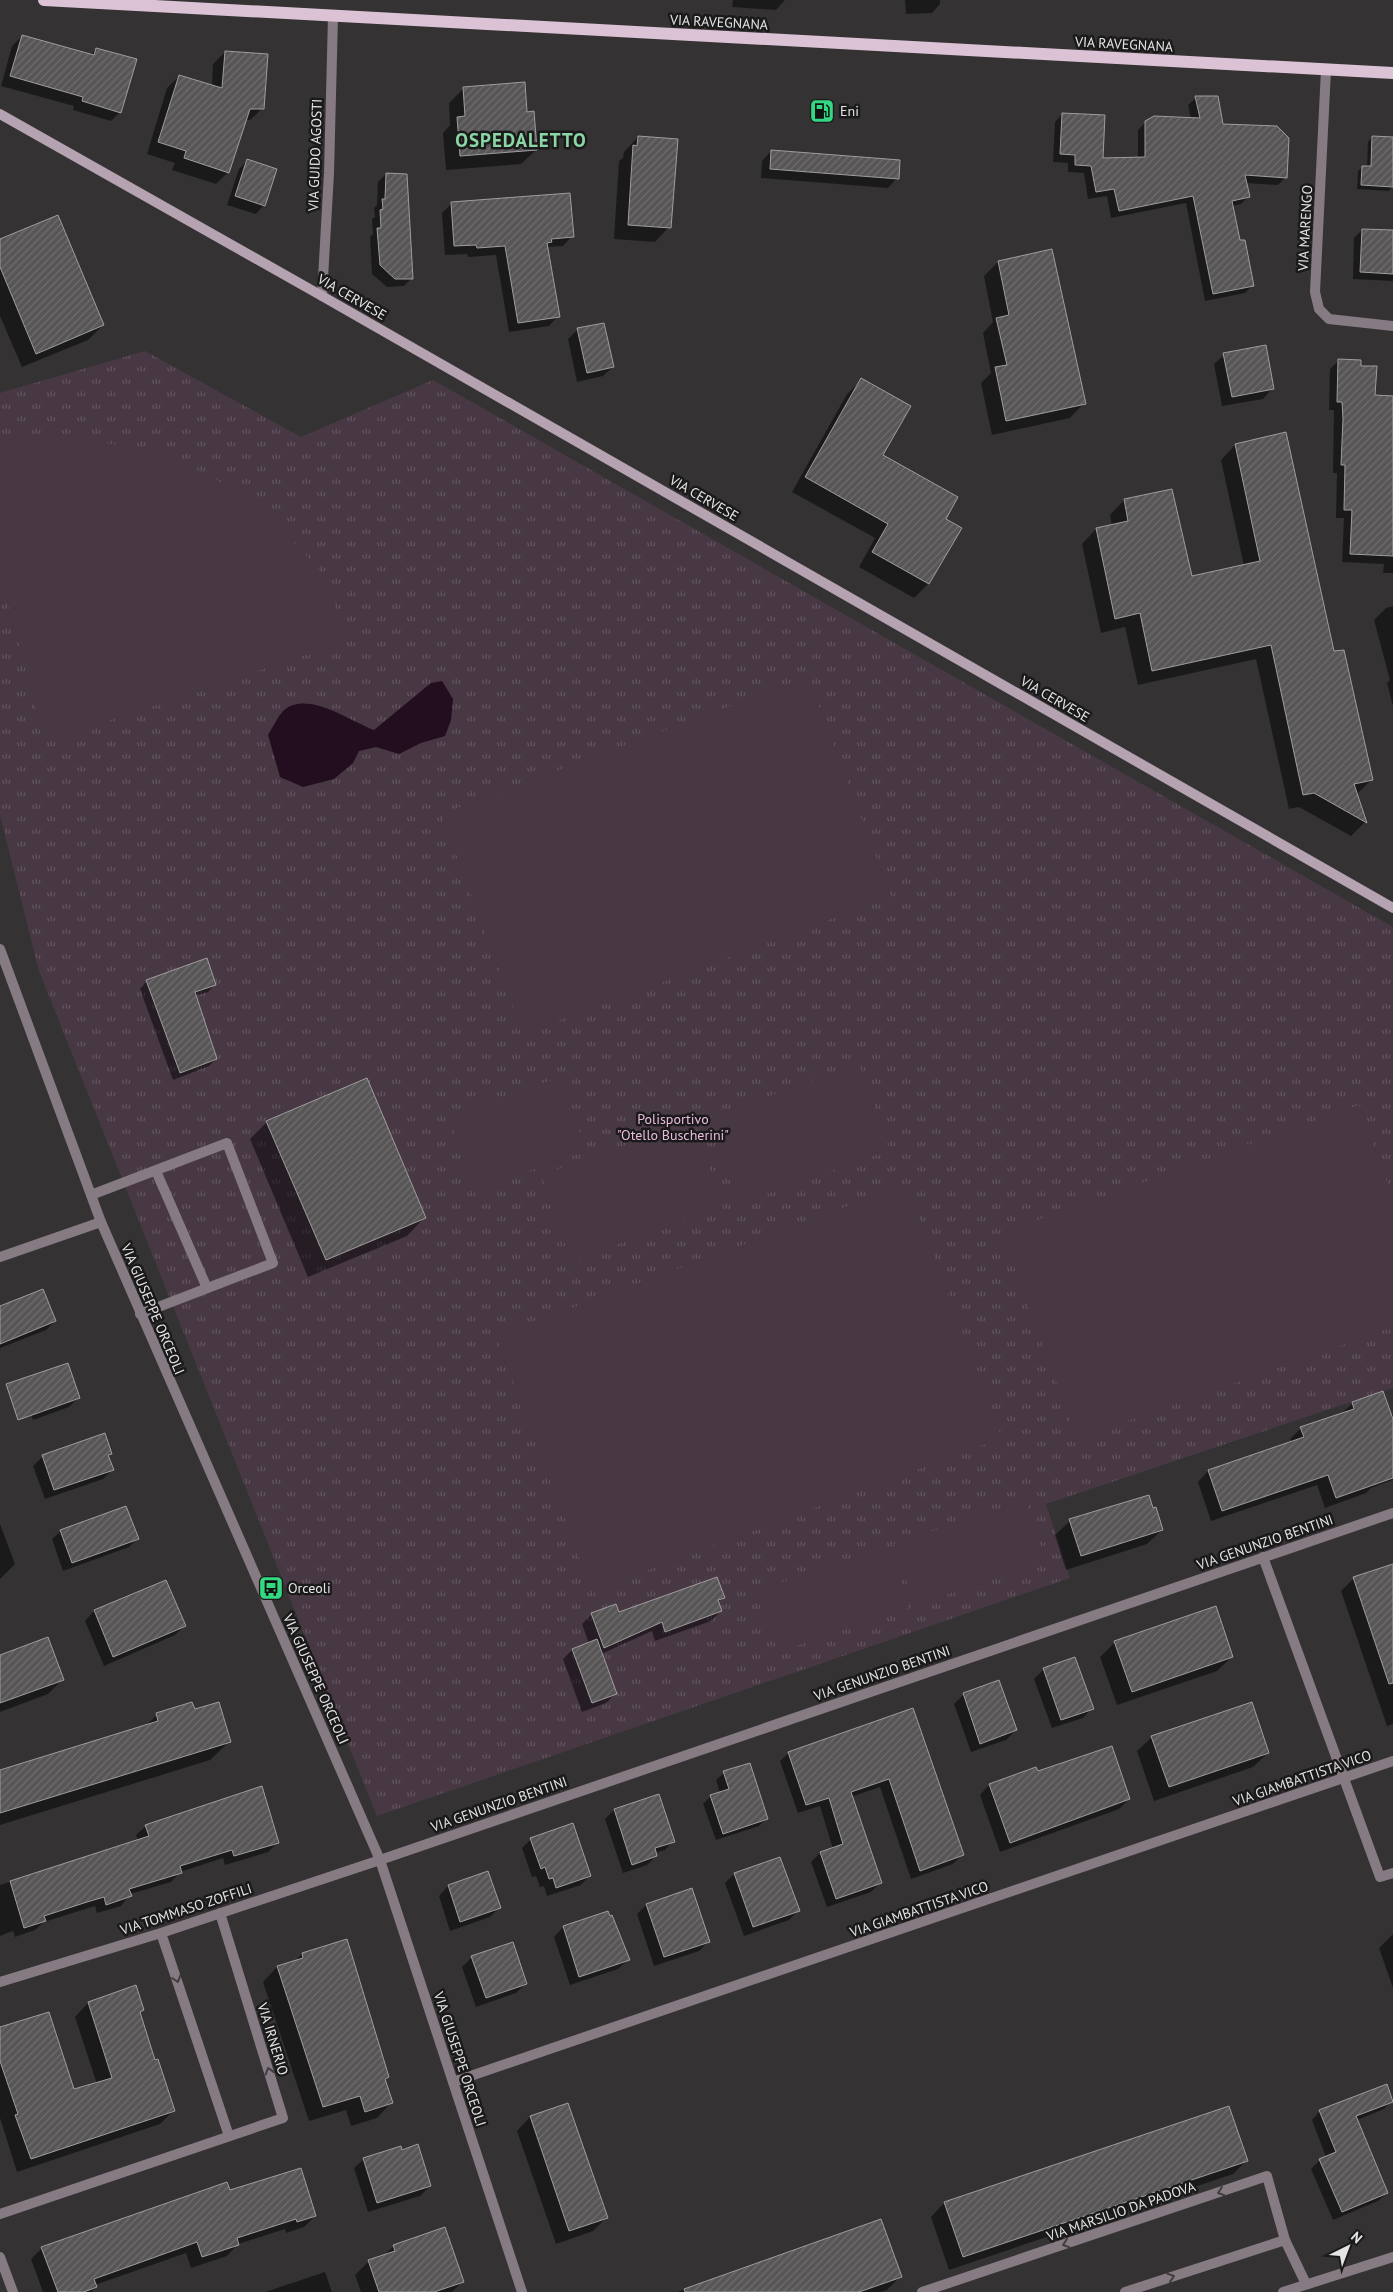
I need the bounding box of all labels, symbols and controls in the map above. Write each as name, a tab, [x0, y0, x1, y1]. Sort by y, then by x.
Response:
street label: VIA RAVEGNANA	[669, 10, 769, 34]
street label: VIA RAVEGNANA	[1074, 32, 1174, 56]
fuel station icon: Eni	[809, 98, 835, 124]
street label: VIA GUIDO AGOSTI	[304, 99, 326, 212]
place label: Eni	[840, 102, 859, 120]
district label: OSPEDALETTO	[455, 128, 587, 152]
street label: VIA MARENGO	[1294, 185, 1316, 272]
street label: VIA CERVESE	[313, 269, 390, 324]
street label: VIA CERVESE	[665, 470, 742, 525]
street label: VIA CERVESE	[1016, 671, 1093, 726]
park label: Polisportivo "Otello Buscherini"	[617, 1110, 729, 1144]
street label: VIA GIUSEPPE ORCEOLI	[117, 1240, 189, 1377]
street label: VIA GENUNZIO BENTINI	[1194, 1510, 1335, 1574]
bus stop icon: Orceoli	[258, 1575, 284, 1601]
place label: Orceoli	[288, 1579, 331, 1597]
street label: VIA GIUSEPPE ORCEOLI	[279, 1610, 353, 1747]
street label: VIA GENUNZIO BENTINI	[811, 1641, 952, 1705]
street label: VIA GIAMBATTISTA VICO	[1230, 1746, 1374, 1810]
street label: VIA GENUNZIO BENTINI	[428, 1772, 569, 1836]
street label: VIA GIAMBATTISTA VICO	[847, 1877, 991, 1941]
street label: VIA TOMMASO ZOFFILI	[117, 1879, 254, 1939]
one-way arrow	[171, 1974, 181, 1983]
street label: VIA GIUSEPPE ORCEOLI	[429, 1988, 490, 2129]
street label: VIA IRNERIO	[253, 2000, 293, 2077]
one-way arrow	[264, 2068, 274, 2076]
street label: VIA MARSILIO DA PADOVA	[1043, 2177, 1199, 2245]
one-way arrow	[1217, 2186, 1225, 2196]
north arrow	[1323, 2222, 1373, 2272]
text: N	[1347, 2228, 1366, 2247]
one-way arrow	[1063, 2238, 1071, 2248]
one-way arrow	[1167, 2273, 1175, 2283]

